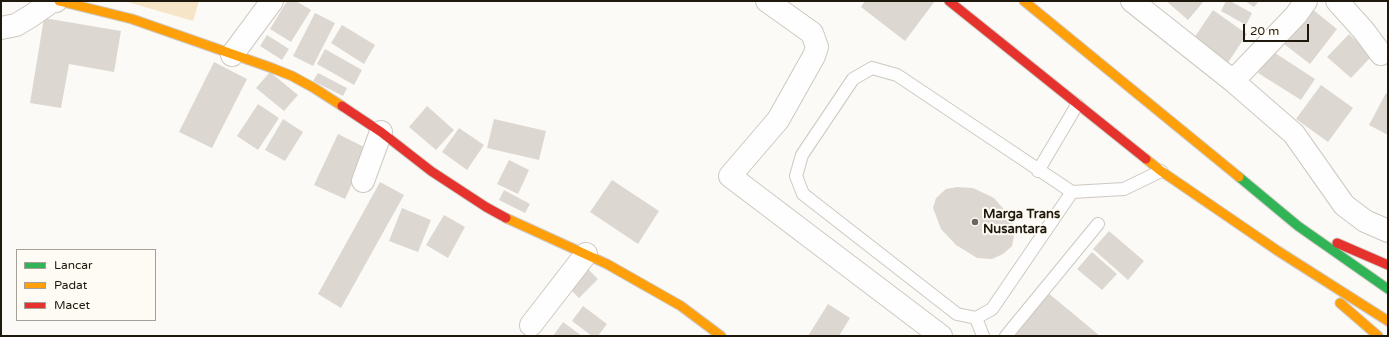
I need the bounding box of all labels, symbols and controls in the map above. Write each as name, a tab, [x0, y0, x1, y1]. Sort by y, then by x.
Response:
scale bar	[1245, 16, 1311, 42]
text: 20 m	[1250, 24, 1279, 38]
place label: Marga Trans Nusantara	[983, 207, 1060, 238]
marker: Marga Trans Nusantara	[970, 217, 980, 227]
legend	[16, 249, 156, 321]
text: Lancar	[54, 258, 93, 272]
text: Padat	[54, 278, 87, 292]
text: Macet	[54, 298, 90, 312]

